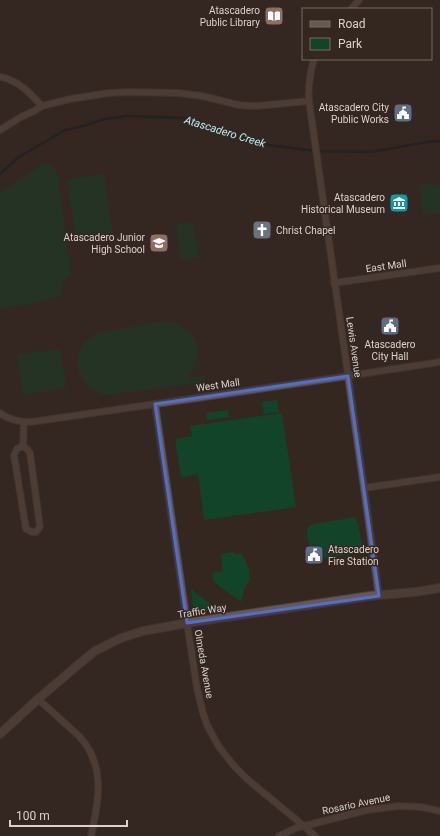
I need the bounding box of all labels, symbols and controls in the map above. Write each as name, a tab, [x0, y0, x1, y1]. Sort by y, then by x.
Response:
place label: Atascadero Public Library	[200, 5, 260, 28]
library icon: Atascadero Public Library	[263, 5, 285, 27]
legend	[302, 8, 432, 60]
text: Road	[338, 17, 366, 31]
text: Park	[338, 37, 363, 51]
place label: Atascadero City Public Works	[319, 102, 389, 125]
public building icon: Atascadero City Public Works	[392, 102, 414, 124]
water label: Atascadero Creek	[182, 113, 268, 151]
place label: Atascadero Historical Museum	[301, 192, 385, 215]
museum icon: Atascadero Historical Museum	[388, 192, 410, 214]
church icon: Christ Chapel	[251, 219, 273, 241]
place label: Christ Chapel	[276, 225, 336, 236]
place label: Atascadero Junior High School	[64, 232, 146, 255]
school or university icon: Atascadero Junior High School	[148, 232, 170, 254]
street label: East Mall	[365, 258, 407, 274]
public building icon: Atascadero City Hall	[379, 315, 401, 337]
street label: Lewis Avenue	[344, 316, 364, 378]
place label: Atascadero City Hall	[365, 339, 416, 362]
street label: West Mall	[195, 376, 241, 394]
public building icon: Atascadero Fire Station	[303, 544, 325, 566]
place label: Atascadero Fire Station	[328, 544, 379, 567]
street label: Traffic Way	[177, 602, 227, 620]
street label: Olmeda Avenue	[193, 629, 215, 699]
street label: Rosario Avenue	[321, 791, 391, 817]
scale bar	[10, 802, 127, 828]
text: 100 m	[16, 809, 50, 823]

